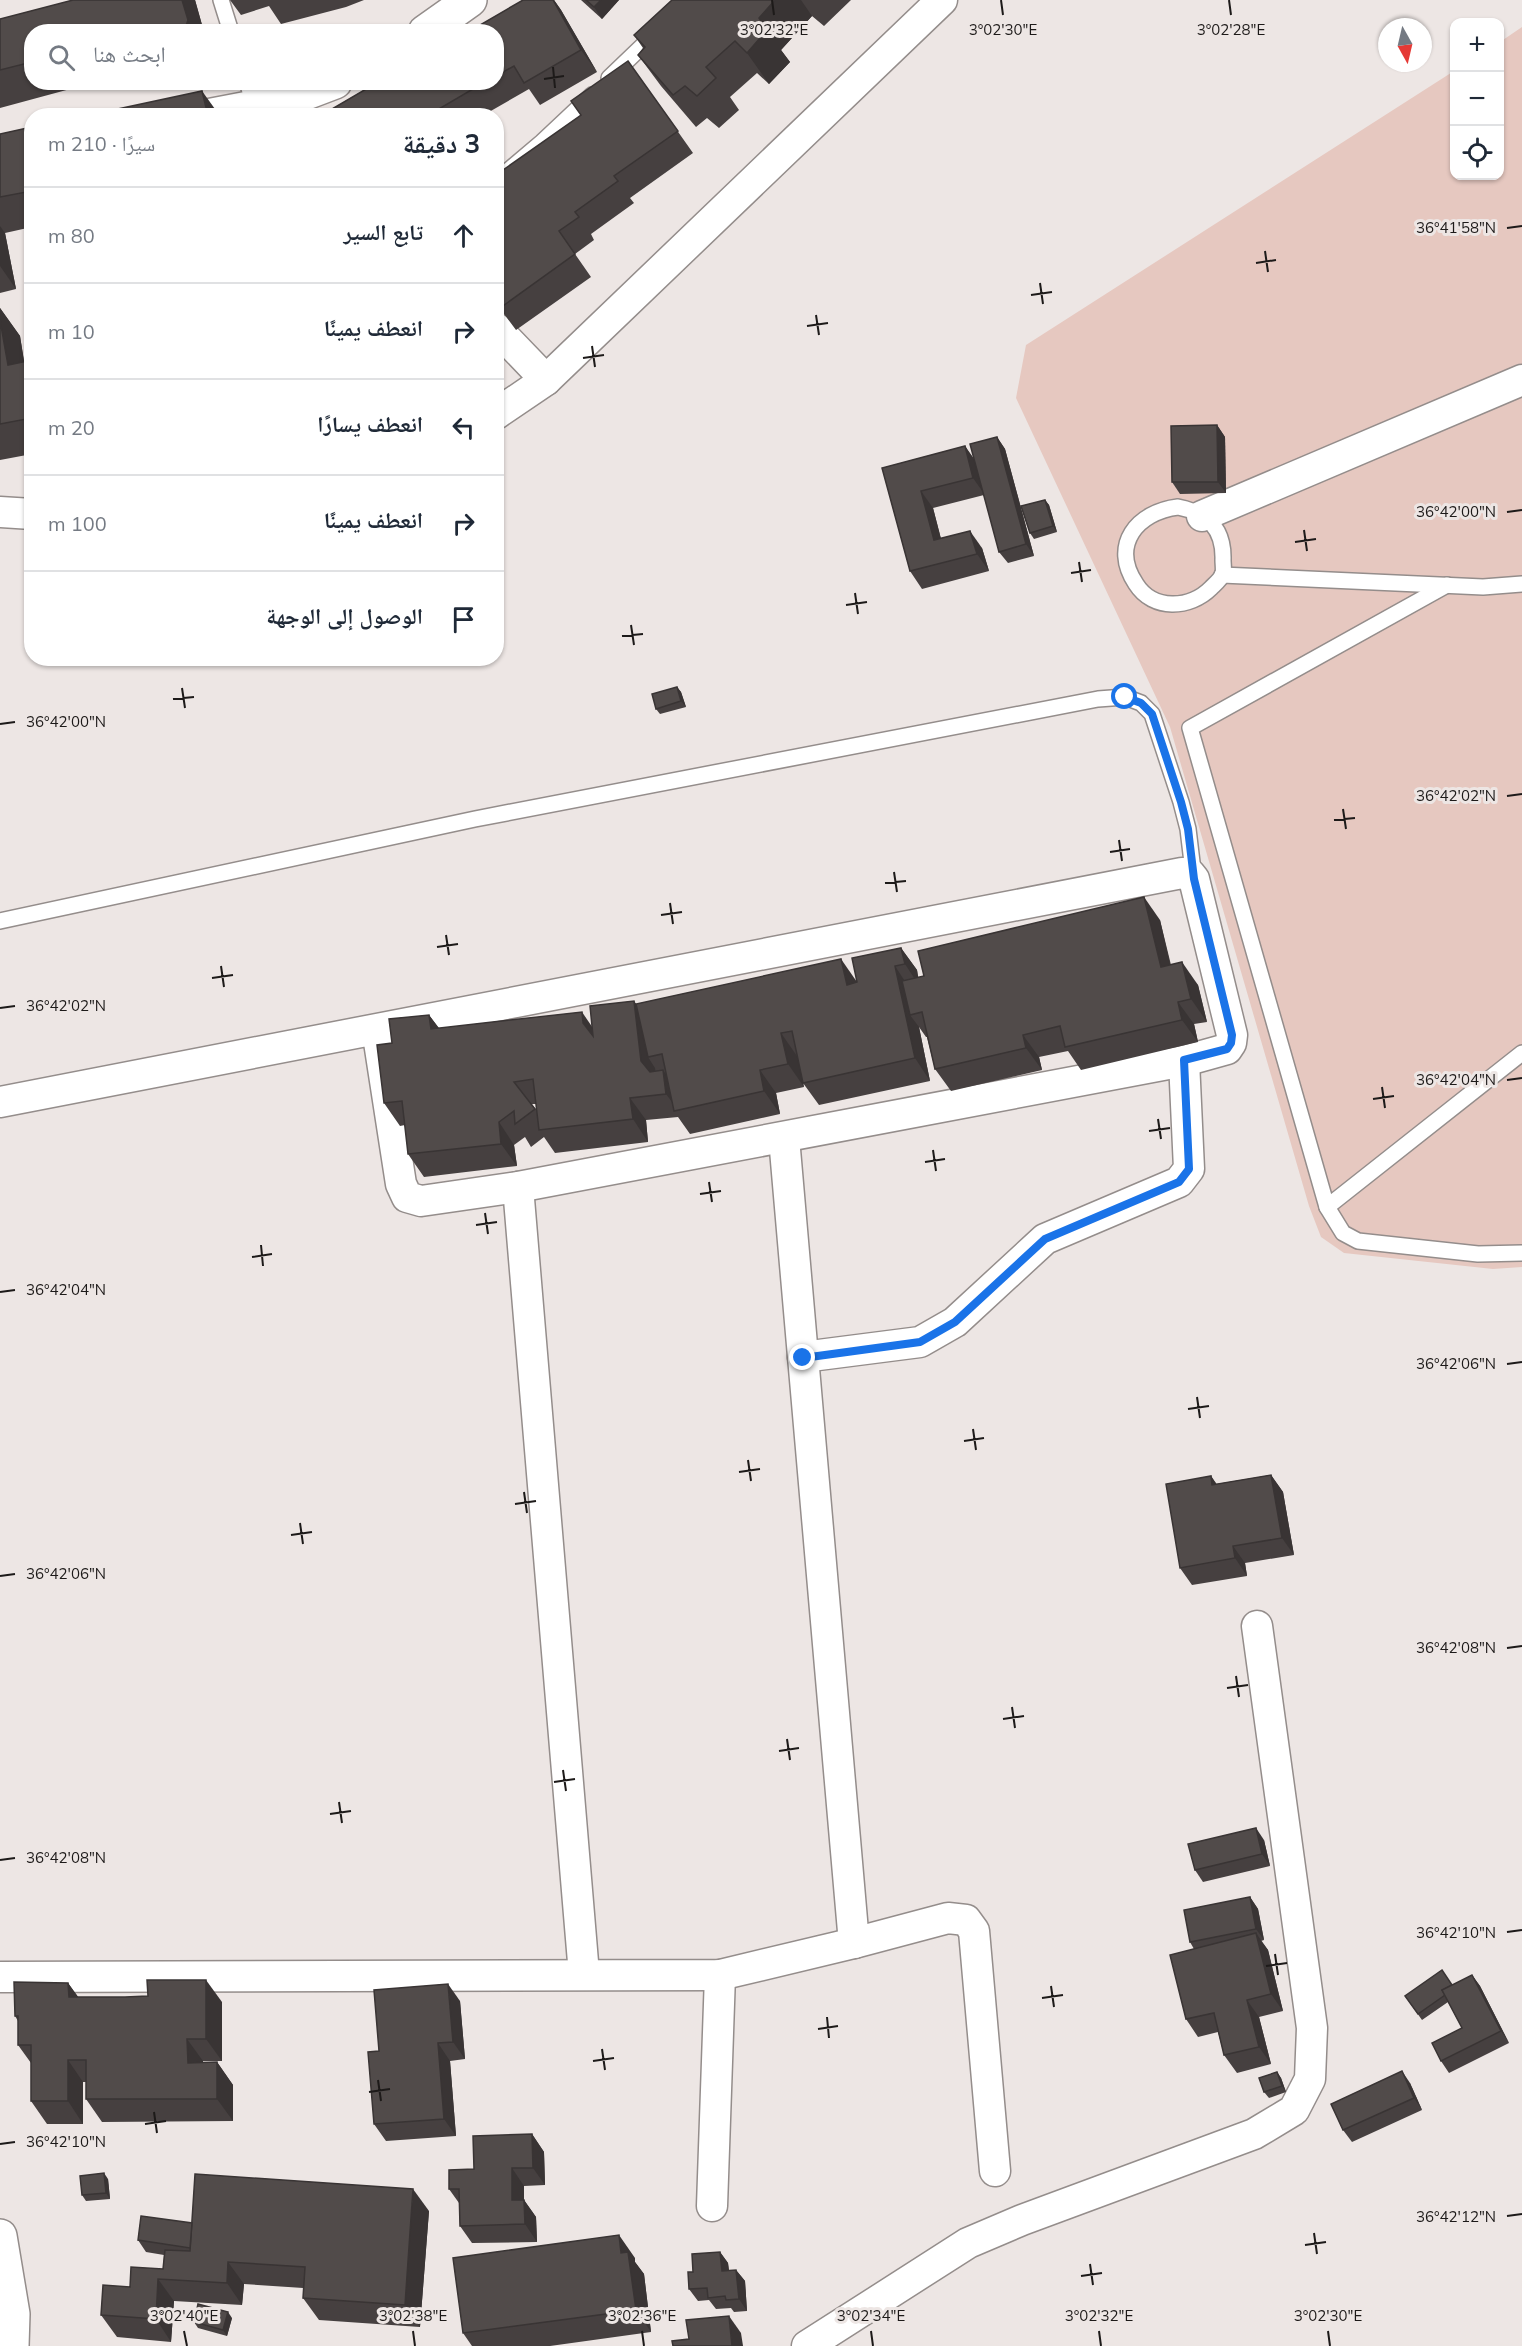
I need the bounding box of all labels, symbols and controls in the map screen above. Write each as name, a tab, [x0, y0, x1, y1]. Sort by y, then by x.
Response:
north arrow	[1378, 18, 1432, 72]
map controls	[1450, 18, 1504, 180]
button: +	[1450, 18, 1504, 72]
text: 3°02'32"E	[740, 20, 808, 39]
text: 3°02'30"E	[969, 20, 1037, 39]
text: 3°02'28"E	[1197, 20, 1265, 39]
search box	[24, 24, 504, 90]
text: ابحث هنا	[93, 40, 166, 68]
icon: search	[45, 41, 78, 74]
button: −	[1450, 72, 1504, 126]
button: locate	[1450, 126, 1504, 180]
text: 3 دقيقة	[403, 127, 480, 160]
text: سيرًا · 210 m	[48, 131, 155, 156]
text: تابع السير	[344, 218, 423, 246]
text: 36°41'58"N	[1416, 218, 1496, 237]
icon: ahead	[447, 219, 480, 252]
text: 80 m	[48, 223, 95, 248]
text: انعطف يمينًا	[324, 314, 423, 342]
icon: right	[447, 315, 480, 348]
text: 10 m	[48, 319, 95, 344]
text: انعطف يسارًا	[317, 410, 423, 438]
icon: left	[447, 411, 480, 444]
text: 20 m	[48, 415, 95, 440]
text: 36°42'00"N	[1416, 502, 1496, 521]
text: انعطف يمينًا	[324, 506, 423, 534]
icon: right	[447, 507, 480, 540]
text: 100 m	[48, 511, 107, 536]
text: الوصول إلى الوجهة	[266, 602, 423, 630]
icon: arrive	[447, 603, 480, 636]
route start	[1111, 683, 1137, 709]
text: 36°42'00"N	[26, 712, 106, 731]
text: 36°42'02"N	[1416, 786, 1496, 805]
text: 36°42'02"N	[26, 996, 106, 1015]
text: 36°42'04"N	[1416, 1070, 1496, 1089]
text: 36°42'04"N	[26, 1280, 106, 1299]
route end	[789, 1344, 815, 1370]
text: 36°42'06"N	[1416, 1354, 1496, 1373]
text: 36°42'06"N	[26, 1564, 106, 1583]
text: 36°42'08"N	[1416, 1638, 1496, 1657]
text: 36°42'08"N	[26, 1848, 106, 1867]
text: 36°42'10"N	[1416, 1923, 1496, 1942]
text: 36°42'10"N	[26, 2132, 106, 2151]
text: 36°42'12"N	[1416, 2207, 1496, 2226]
text: 3°02'40"E	[150, 2306, 218, 2325]
text: 3°02'38"E	[379, 2306, 447, 2325]
text: 3°02'36"E	[608, 2306, 676, 2325]
text: 3°02'34"E	[837, 2306, 905, 2325]
text: 3°02'32"E	[1065, 2306, 1133, 2325]
text: 3°02'30"E	[1294, 2306, 1362, 2325]

